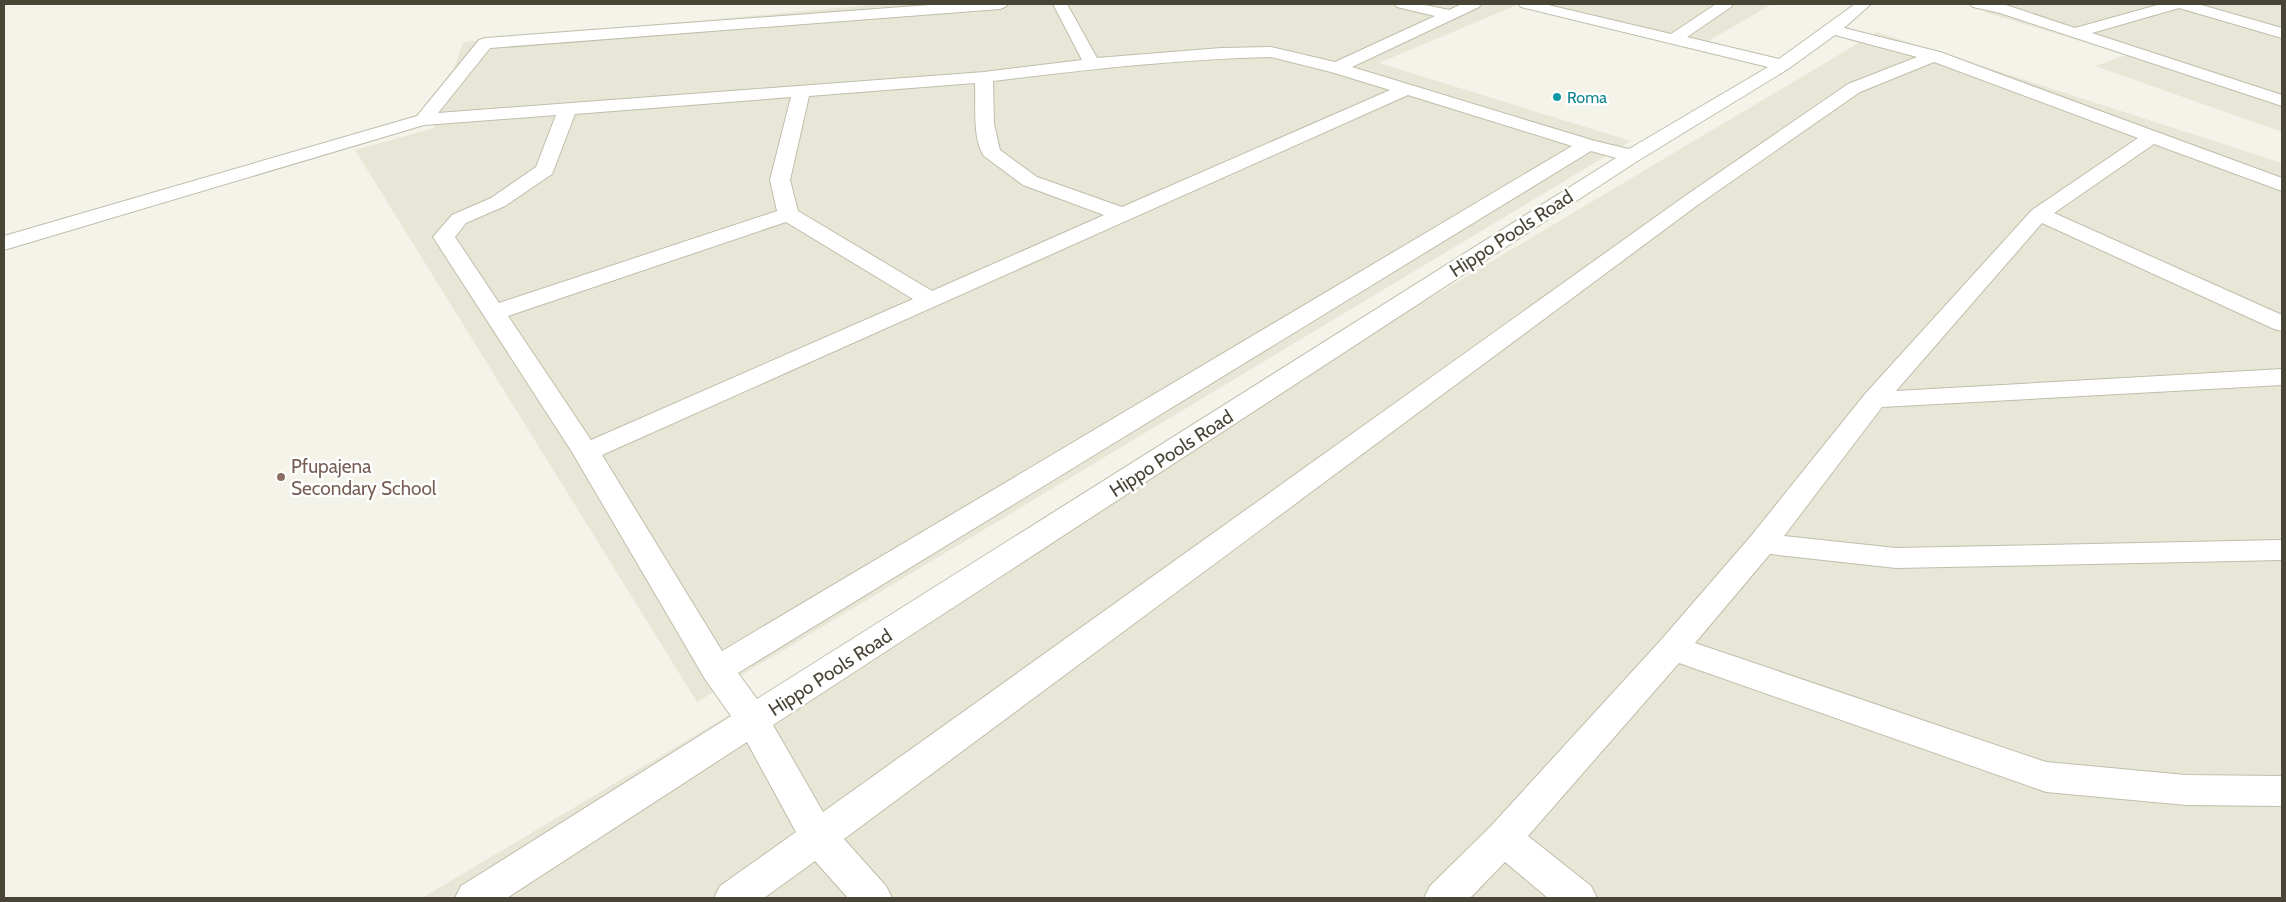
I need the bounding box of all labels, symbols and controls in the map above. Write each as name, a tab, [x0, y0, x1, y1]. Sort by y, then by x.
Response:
place label: Roma	[1567, 88, 1607, 107]
marker: Roma	[1551, 91, 1563, 103]
street label: Hippo Pools Road	[1445, 185, 1577, 282]
street label: Hippo Pools Road	[1105, 405, 1237, 502]
place label: Pfupajena Secondary School	[291, 455, 437, 500]
marker: Pfupajena Secondary School	[275, 471, 287, 483]
street label: Hippo Pools Road	[764, 624, 896, 721]

